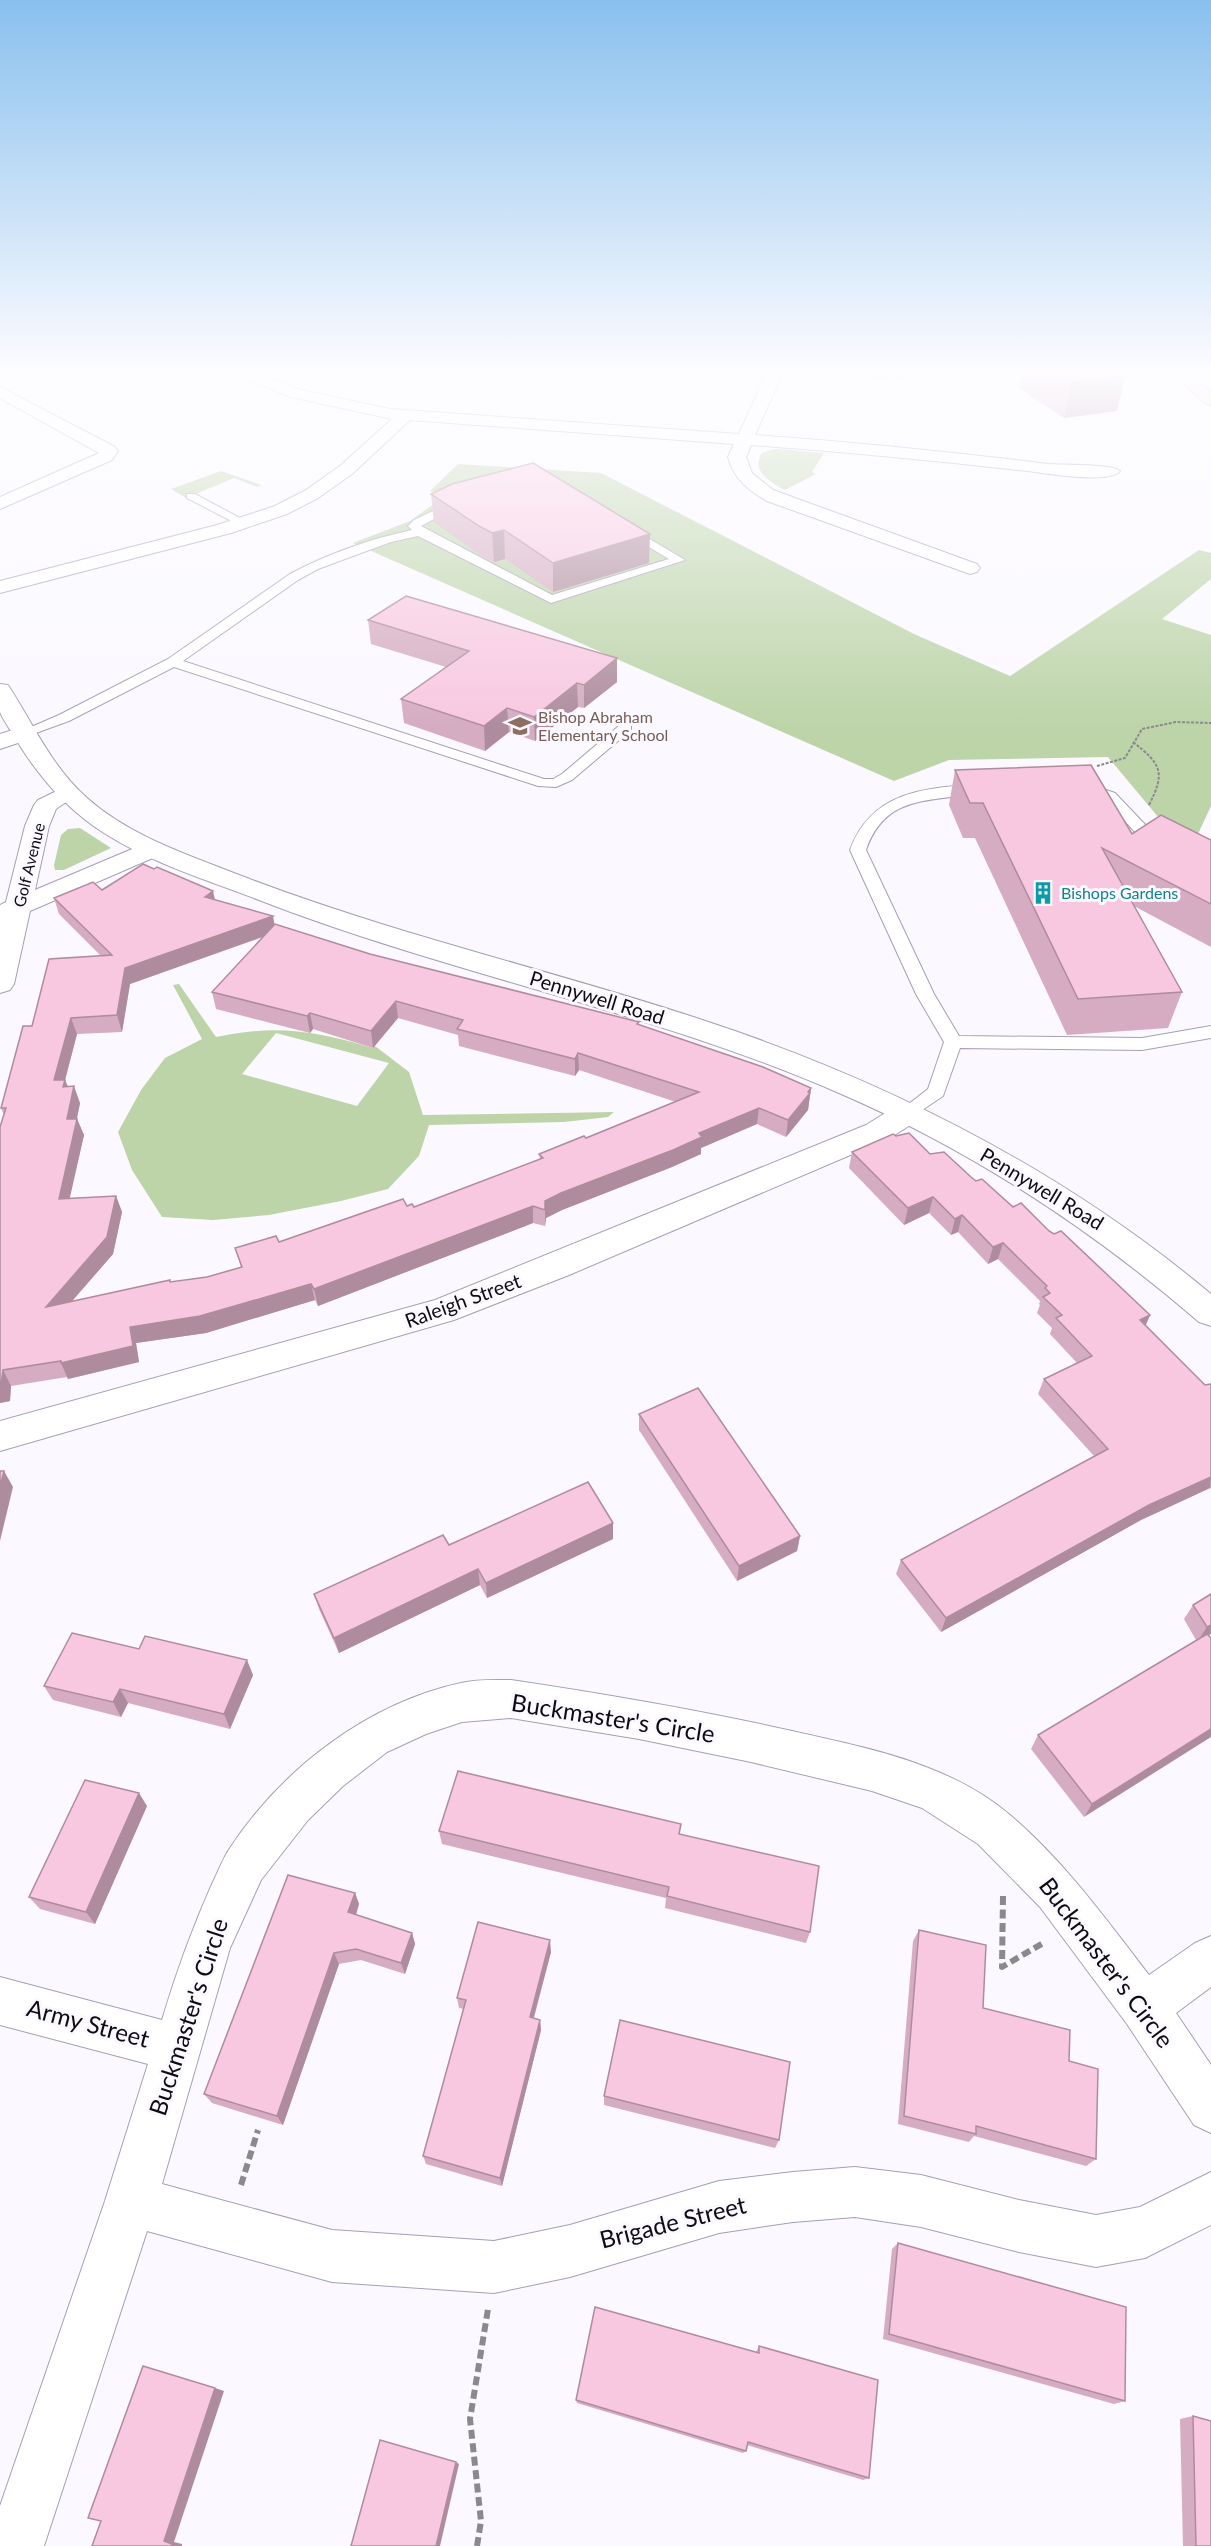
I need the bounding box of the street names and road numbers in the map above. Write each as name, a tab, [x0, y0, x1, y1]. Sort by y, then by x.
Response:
street label: Golf Avenue	[9, 821, 48, 909]
street label: Pennywell Road	[527, 965, 667, 1029]
street label: Pennywell Road	[977, 1142, 1108, 1234]
street label: Raleigh Street	[401, 1268, 524, 1332]
street label: Buckmaster's Circle	[510, 1687, 717, 1748]
street label: Buckmaster's Circle	[1034, 1871, 1181, 2053]
street label: Buckmaster's Circle	[142, 1914, 233, 2119]
street label: Army Street	[24, 1992, 153, 2053]
street label: Brigade Street	[597, 2189, 749, 2254]

